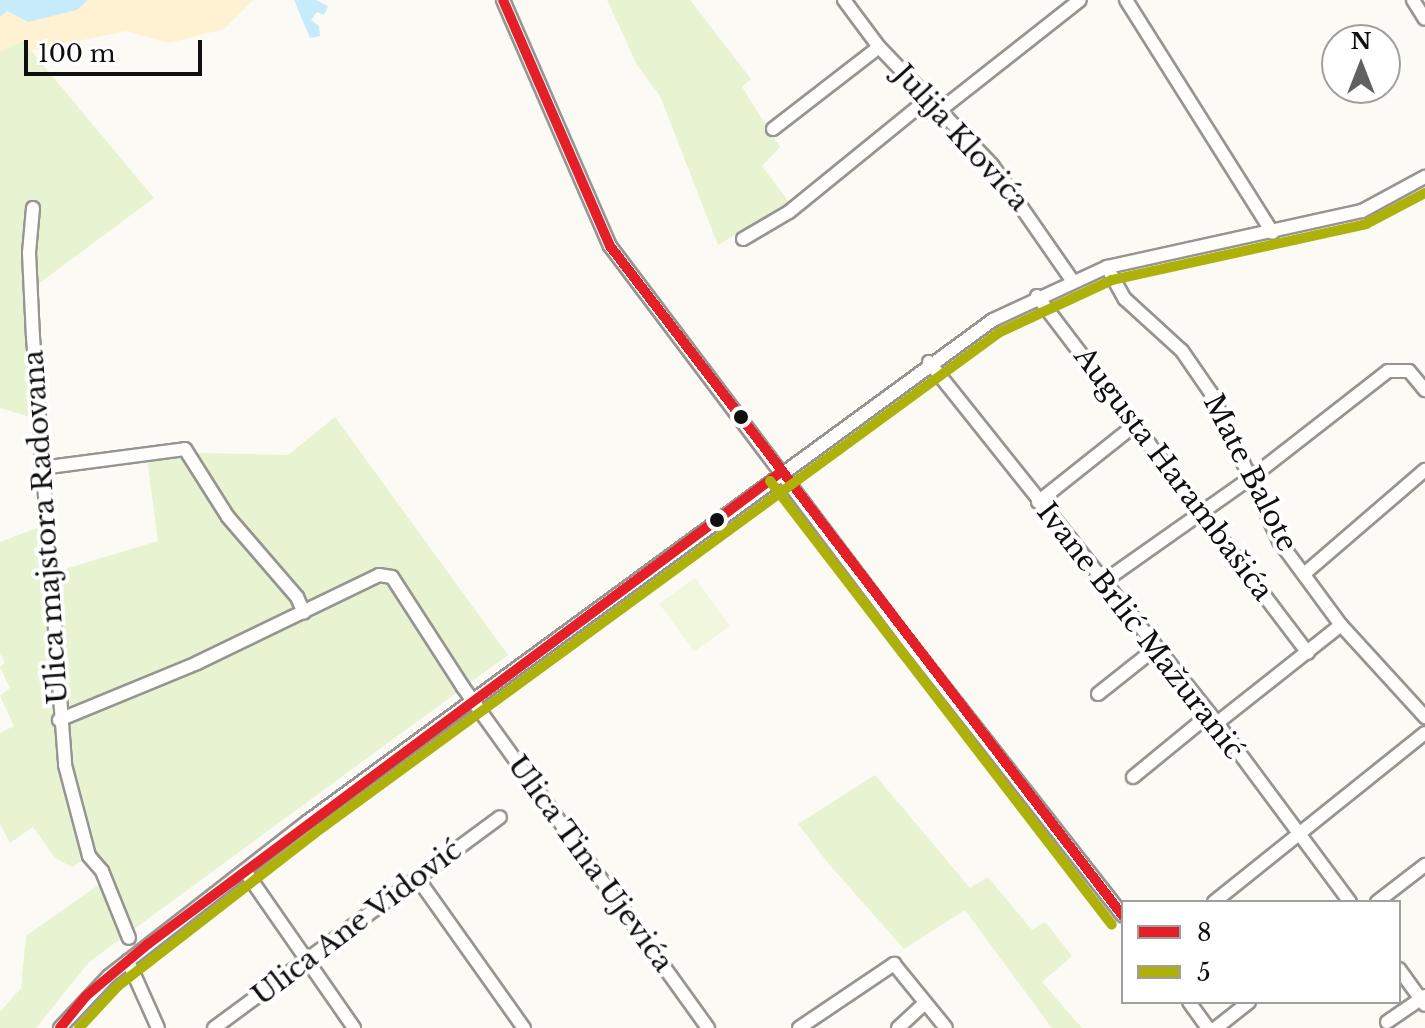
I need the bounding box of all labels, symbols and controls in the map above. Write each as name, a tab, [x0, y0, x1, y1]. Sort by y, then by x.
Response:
scale bar	[28, 24, 206, 74]
north arrow	[1321, 24, 1401, 104]
text: N	[1351, 28, 1371, 55]
text: 100 m	[38, 39, 116, 68]
street label: Julija Klovića	[886, 58, 1036, 218]
street label: Augusta Harambašića	[1067, 340, 1279, 608]
street label: Ulica majstora Radovana	[17, 349, 75, 705]
street label: Mate Balote	[1196, 389, 1304, 557]
unlabelled marker	[733, 409, 749, 425]
street label: Ivane Brlić Mažuranić	[1029, 496, 1251, 766]
unlabelled marker	[709, 512, 725, 528]
street label: Ulica Tina Ujevića	[500, 749, 680, 979]
street label: Ulica Ane Vidović	[245, 833, 469, 1013]
legend	[1121, 900, 1401, 1004]
text: 8	[1197, 918, 1212, 947]
text: 5	[1197, 958, 1211, 987]

